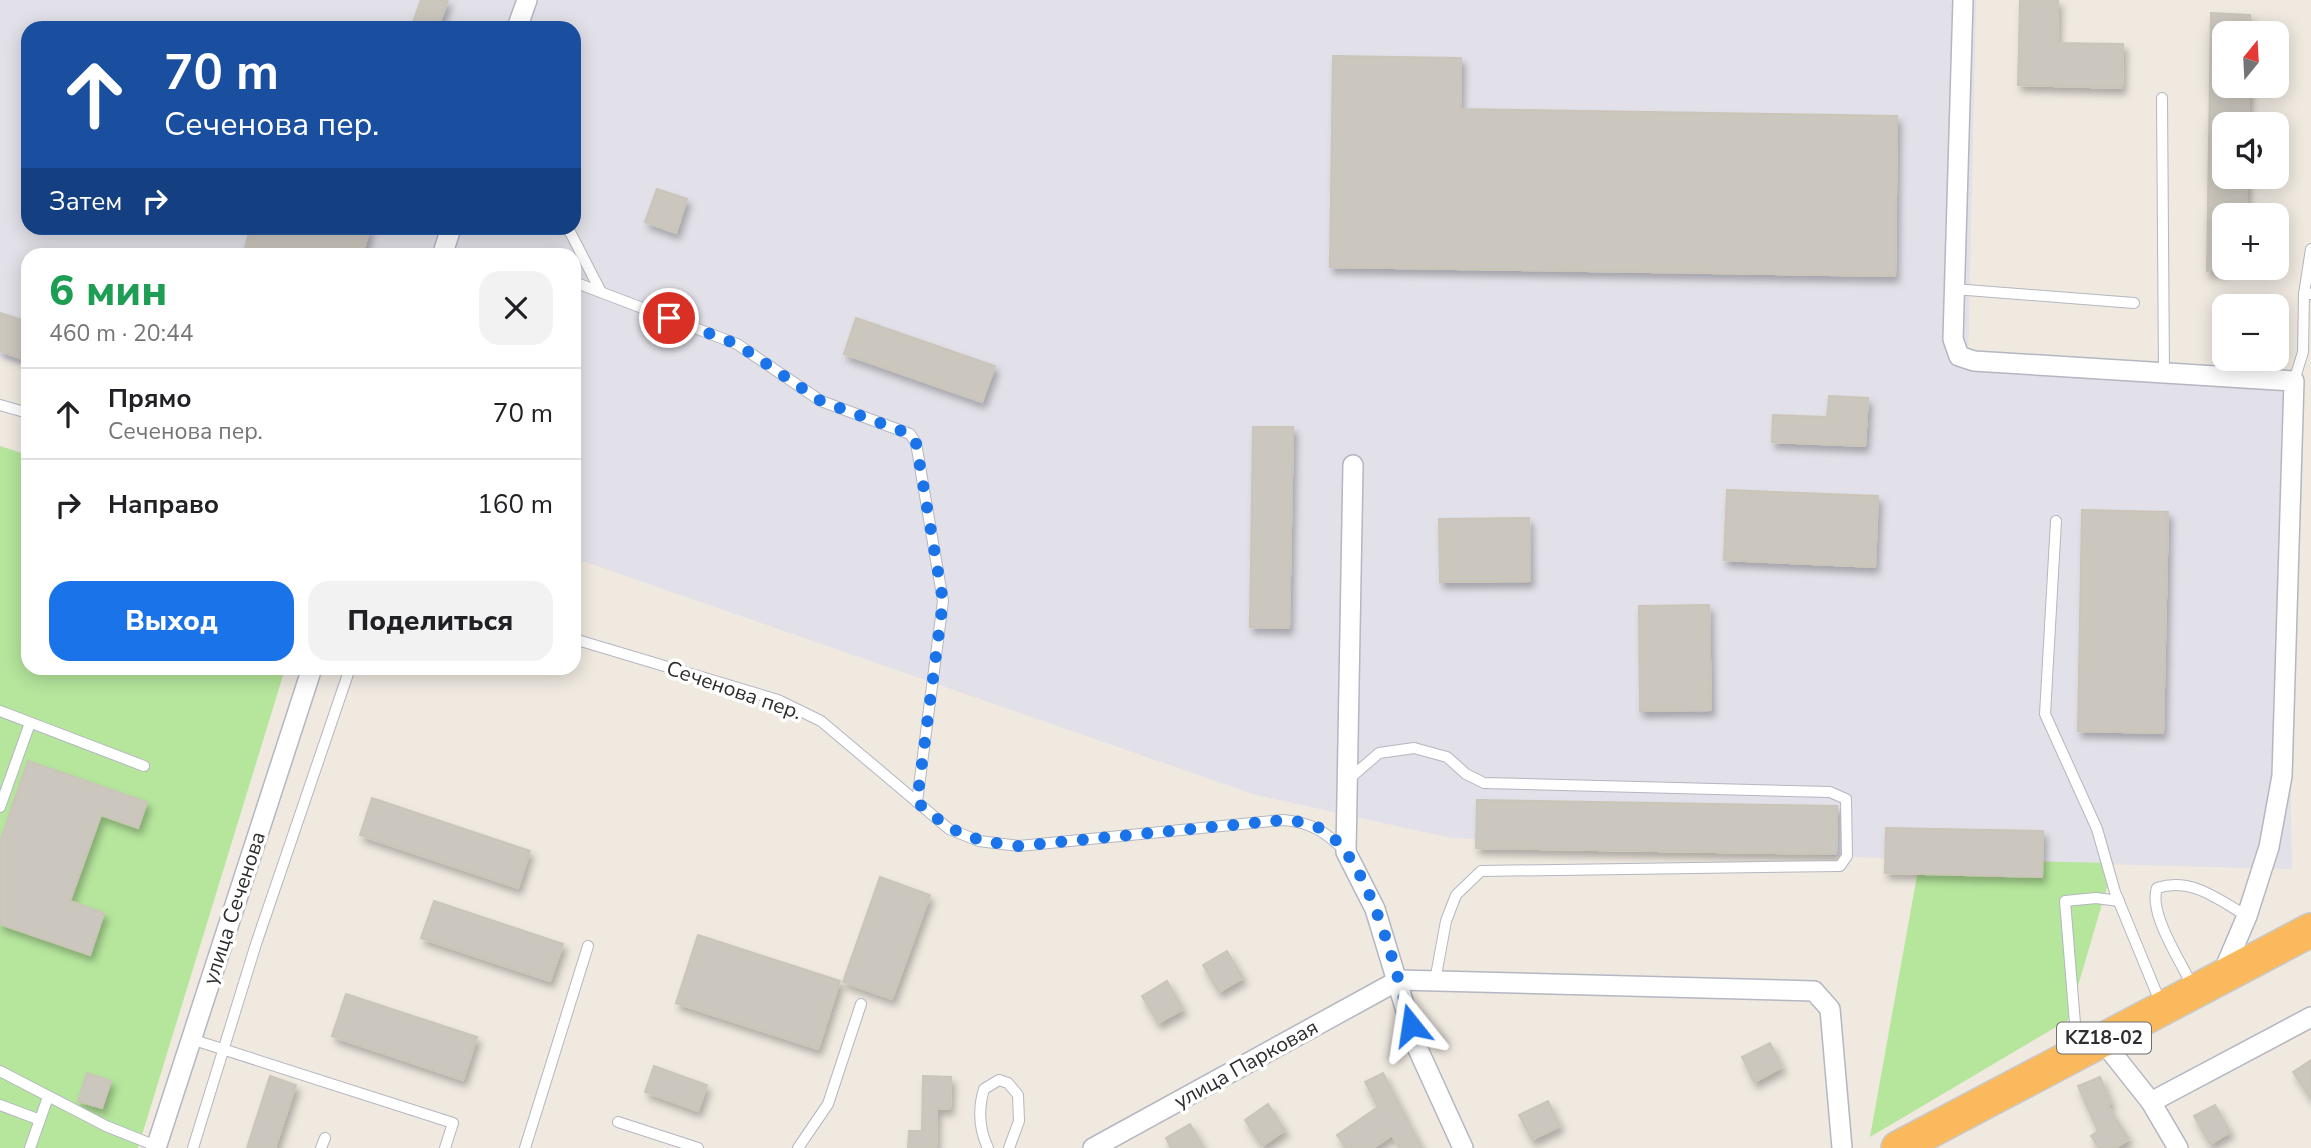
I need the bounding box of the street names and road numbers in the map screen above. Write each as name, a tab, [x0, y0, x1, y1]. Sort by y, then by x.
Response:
street label: Сеченова пер.	[663, 654, 805, 726]
street label: улица Сеченова	[196, 828, 272, 988]
street label: улица Парковая	[1169, 1013, 1323, 1115]
road number: KZ18-02	[2057, 1022, 2151, 1054]

